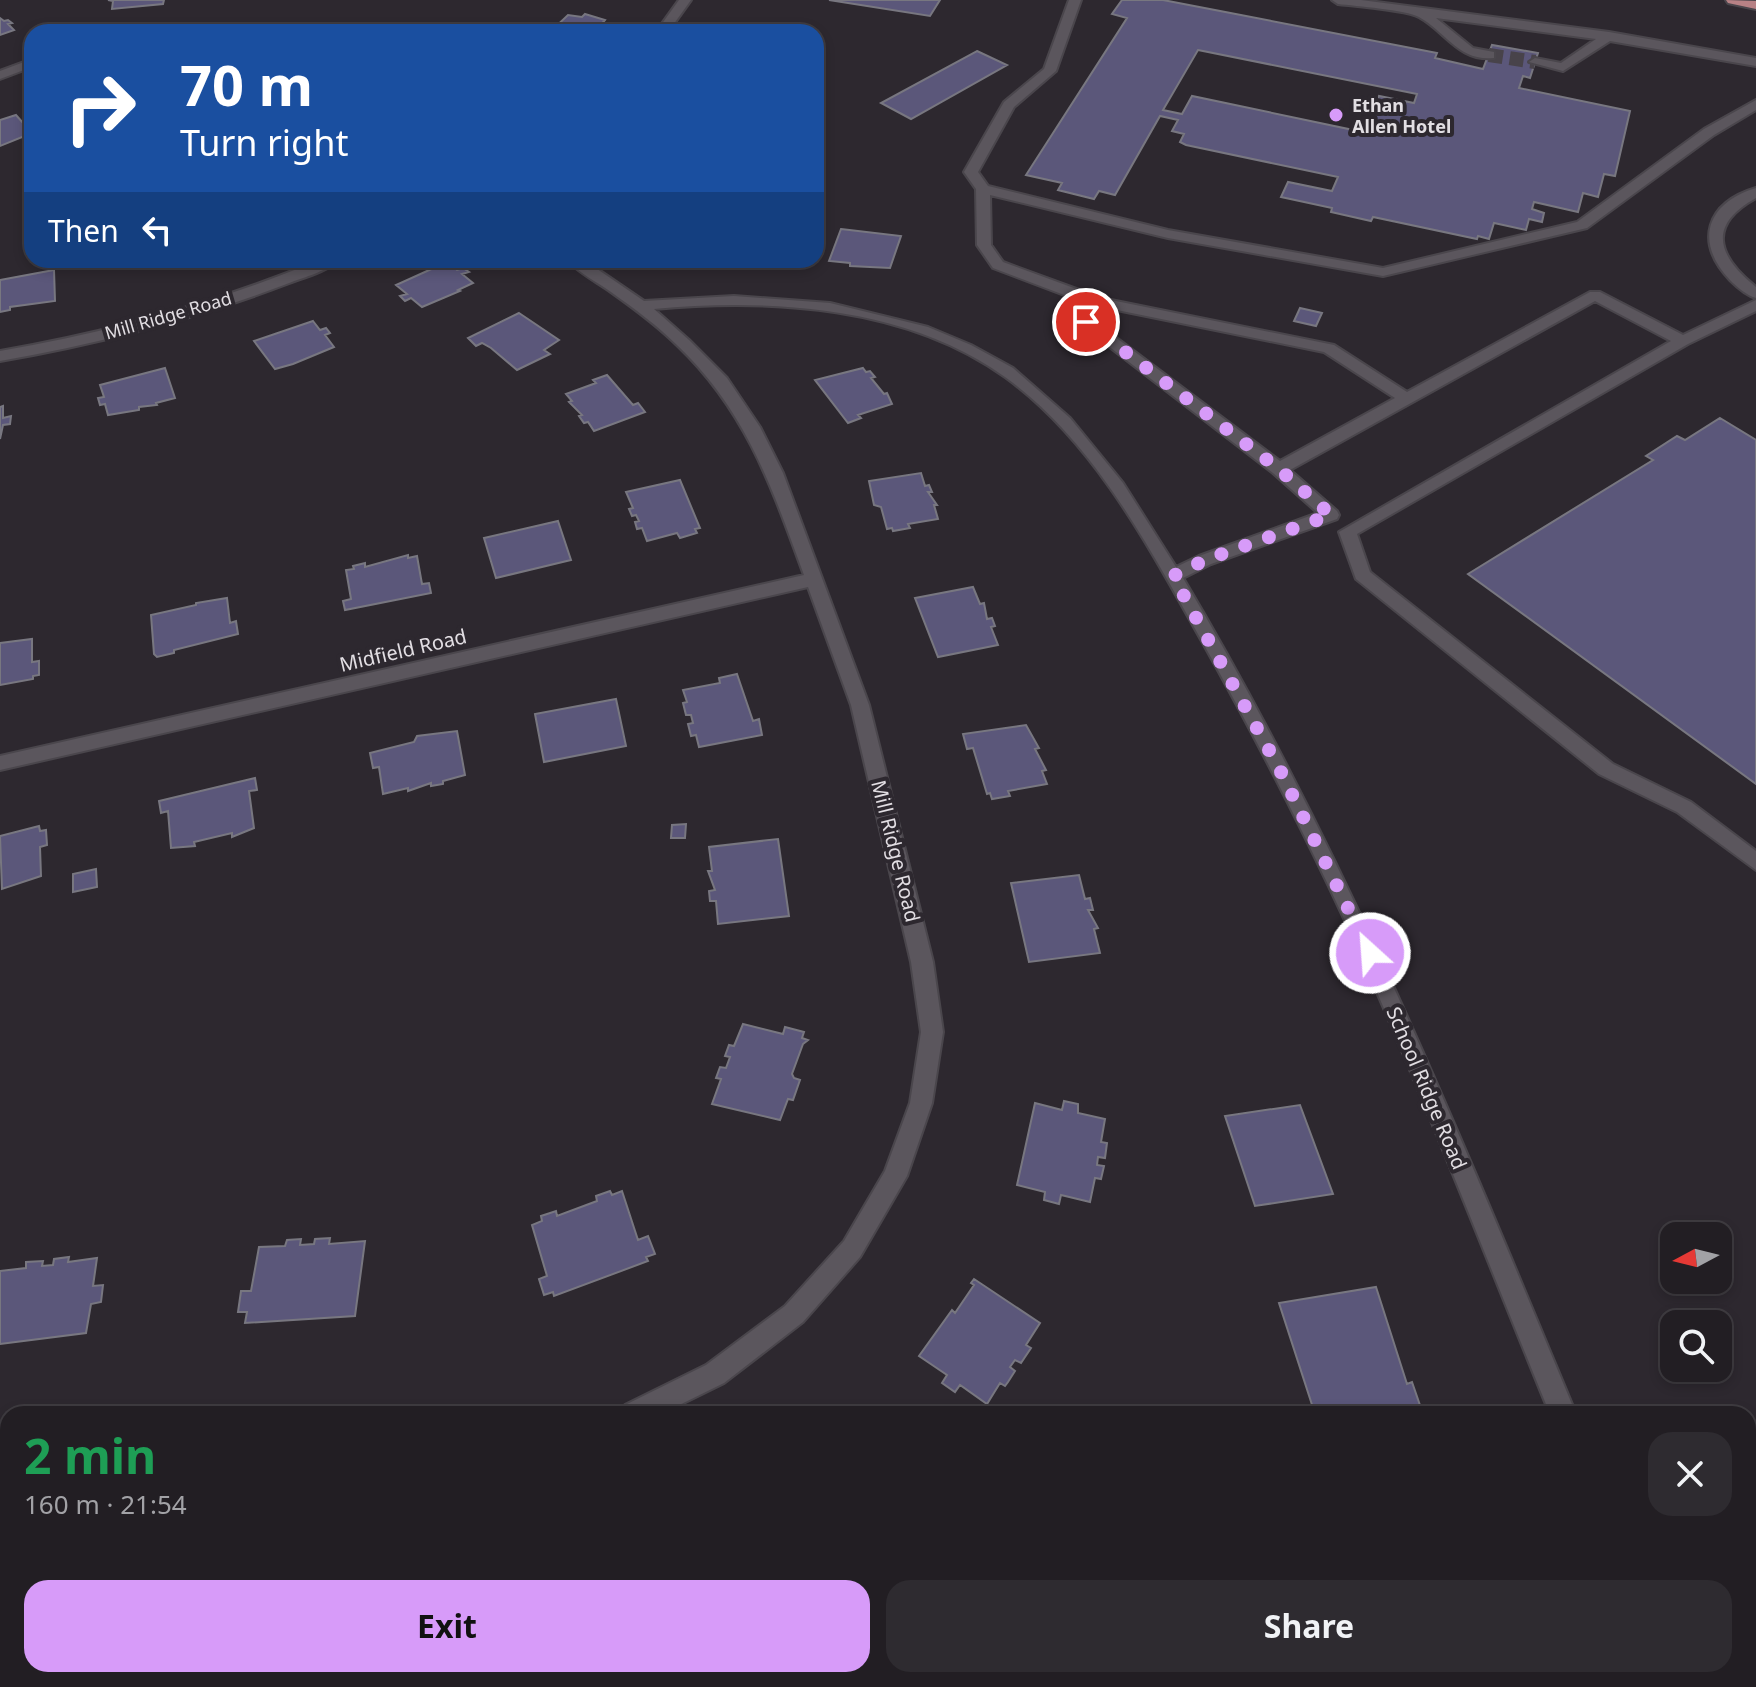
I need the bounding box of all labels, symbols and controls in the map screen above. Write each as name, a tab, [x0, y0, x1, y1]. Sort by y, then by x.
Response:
text: 70 m	[180, 46, 313, 122]
icon: right	[48, 56, 152, 160]
place label: Ethan Allen Hotel	[1352, 93, 1451, 138]
marker: Ethan Allen Hotel	[1327, 106, 1345, 124]
text: Turn right	[180, 118, 348, 167]
icon: left	[135, 208, 179, 252]
text: Then	[48, 210, 119, 251]
street label: Mill Ridge Road	[102, 285, 234, 345]
pin	[1052, 288, 1120, 356]
icon: arrive	[1064, 300, 1108, 344]
street label: Midfield Road	[337, 622, 469, 678]
street label: Mill Ridge Road	[865, 777, 927, 925]
position arrow	[1328, 911, 1412, 995]
street label: School Ridge Road	[1381, 1003, 1473, 1173]
north arrow	[1660, 1222, 1732, 1294]
map controls	[1660, 1222, 1732, 1382]
button: search	[1660, 1310, 1732, 1382]
text: 2 min	[24, 1423, 156, 1488]
button: close	[1648, 1432, 1732, 1516]
text: 160 m · 21:54	[24, 1486, 187, 1522]
button: Exit	[24, 1580, 870, 1672]
button: Share	[886, 1580, 1732, 1672]

